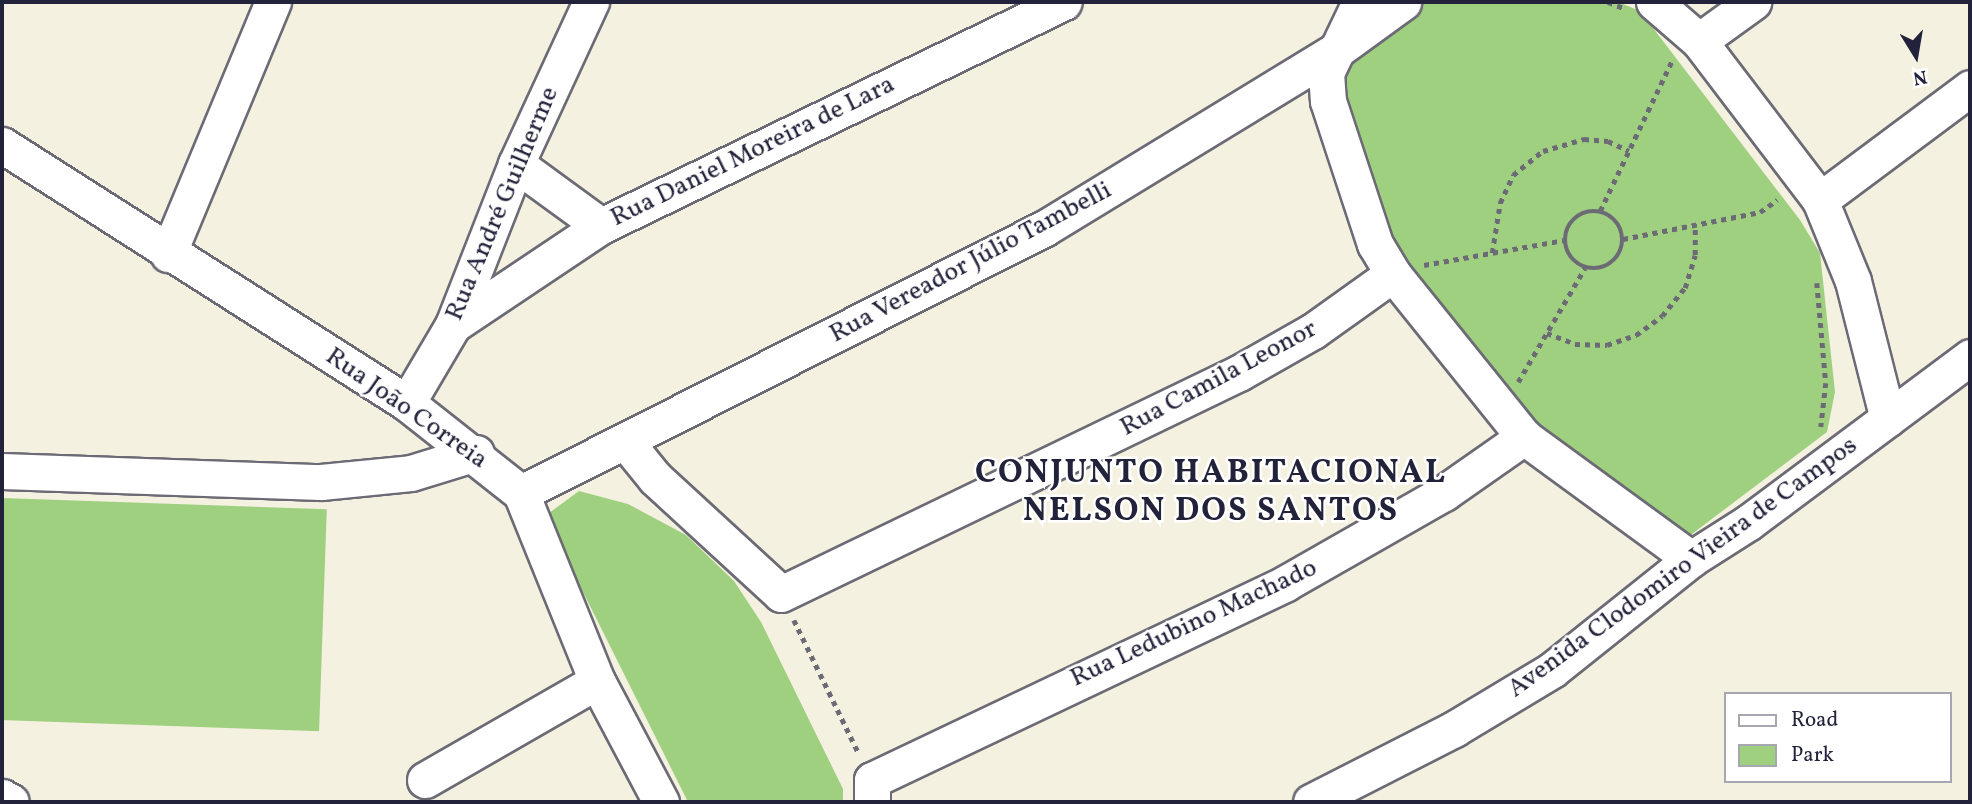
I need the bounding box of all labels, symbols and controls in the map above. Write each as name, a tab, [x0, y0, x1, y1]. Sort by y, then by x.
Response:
north arrow	[1881, 21, 1951, 91]
text: N	[1911, 63, 1929, 91]
street label: Rua Daniel Moreira de Lara	[606, 70, 900, 234]
street label: Rua André Guilherme	[440, 82, 566, 326]
street label: Rua Vereador Júlio Tambelli	[824, 175, 1118, 351]
street label: Rua Camila Leonor	[1115, 314, 1323, 444]
street label: Rua João Correia	[319, 342, 493, 476]
street label: Avenida Clodomiro Vieira de Campos	[1502, 430, 1864, 706]
district label: CONJUNTO HABITACIONAL NELSON DOS SANTOS	[978, 455, 1444, 533]
street label: Rua Ledubino Machado	[1066, 553, 1322, 695]
legend	[1724, 692, 1951, 783]
text: Road	[1791, 706, 1838, 735]
text: Park	[1791, 741, 1834, 770]

